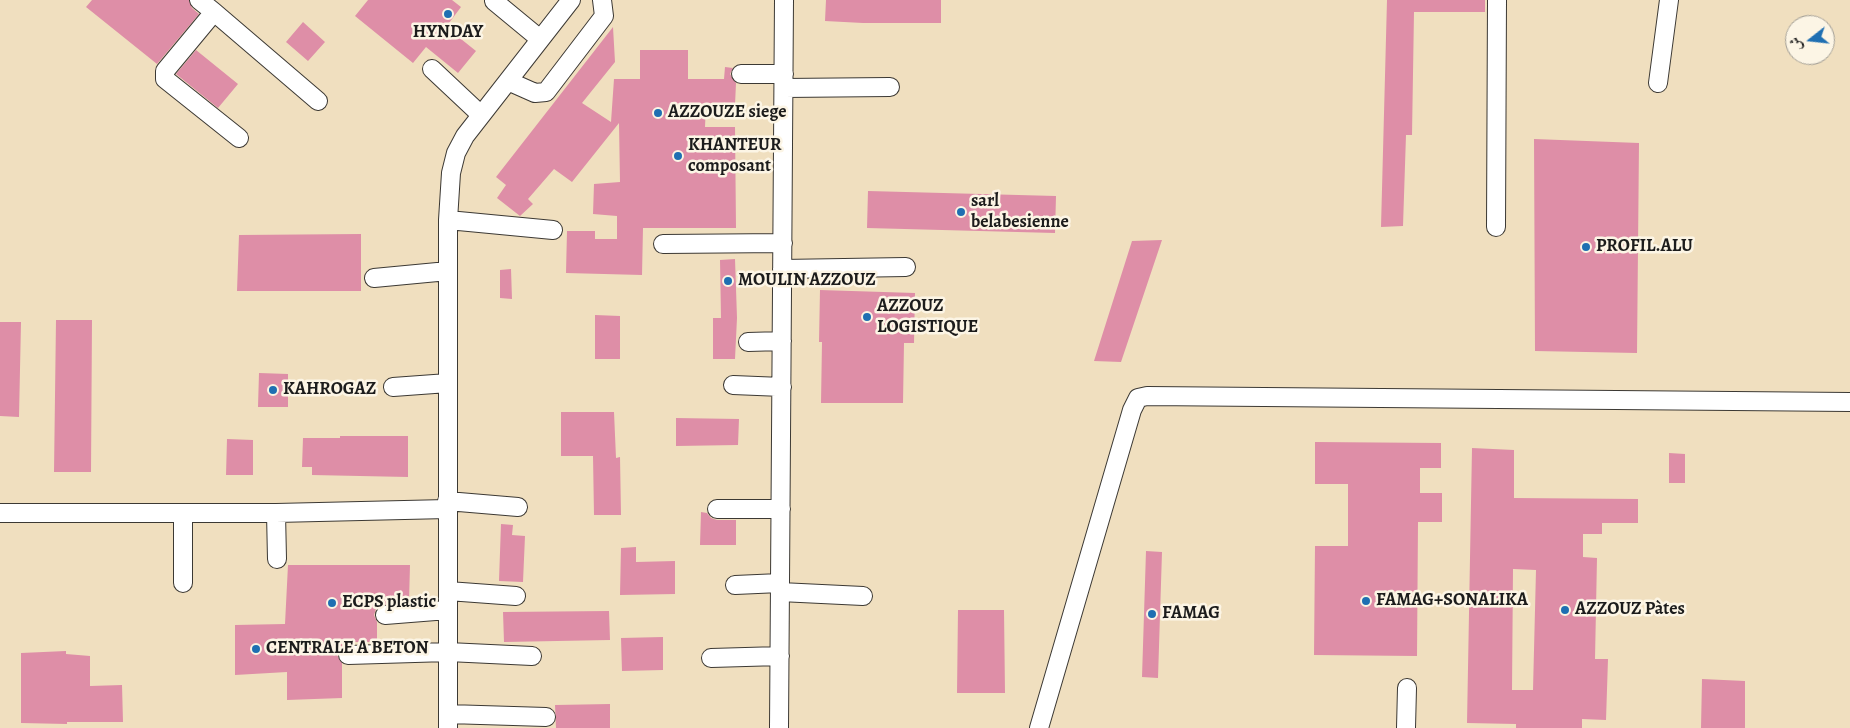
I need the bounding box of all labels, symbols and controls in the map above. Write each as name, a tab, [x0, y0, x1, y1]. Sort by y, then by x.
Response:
marker: HYNDAY	[442, 8, 454, 20]
north arrow	[1785, 15, 1835, 65]
place label: HYNDAY	[413, 22, 483, 44]
text: ش	[1785, 35, 1807, 53]
place label: AZZOUZE siege	[668, 102, 787, 124]
marker: AZZOUZE siege	[652, 107, 664, 119]
place label: KHANTEUR composant	[688, 135, 781, 178]
marker: KHANTEUR composant	[672, 150, 684, 162]
place label: sarl belabesienne	[971, 191, 1069, 233]
marker: sarl belabesienne	[955, 206, 967, 218]
place label: PROFIL.ALU	[1596, 236, 1693, 258]
marker: PROFIL.ALU	[1580, 241, 1592, 253]
place label: MOULIN AZZOUZ	[738, 270, 876, 292]
marker: MOULIN AZZOUZ	[722, 275, 734, 287]
place label: AZZOUZ LOGISTIQUE	[877, 296, 978, 338]
marker: AZZOUZ LOGISTIQUE	[861, 311, 873, 323]
place label: KAHROGAZ	[283, 379, 376, 401]
marker: KAHROGAZ	[267, 384, 279, 396]
place label: FAMAG+SONALIKA	[1376, 590, 1528, 612]
place label: ECPS plastic	[342, 592, 436, 614]
marker: FAMAG+SONALIKA	[1360, 595, 1372, 607]
marker: ECPS plastic	[326, 597, 338, 609]
place label: AZZOUZ Pàtes	[1575, 599, 1685, 621]
place label: FAMAG	[1162, 603, 1220, 625]
marker: AZZOUZ Pàtes	[1559, 604, 1571, 616]
marker: FAMAG	[1146, 608, 1158, 620]
place label: CENTRALE A BETON	[266, 638, 429, 660]
marker: CENTRALE A BETON	[250, 643, 262, 655]

